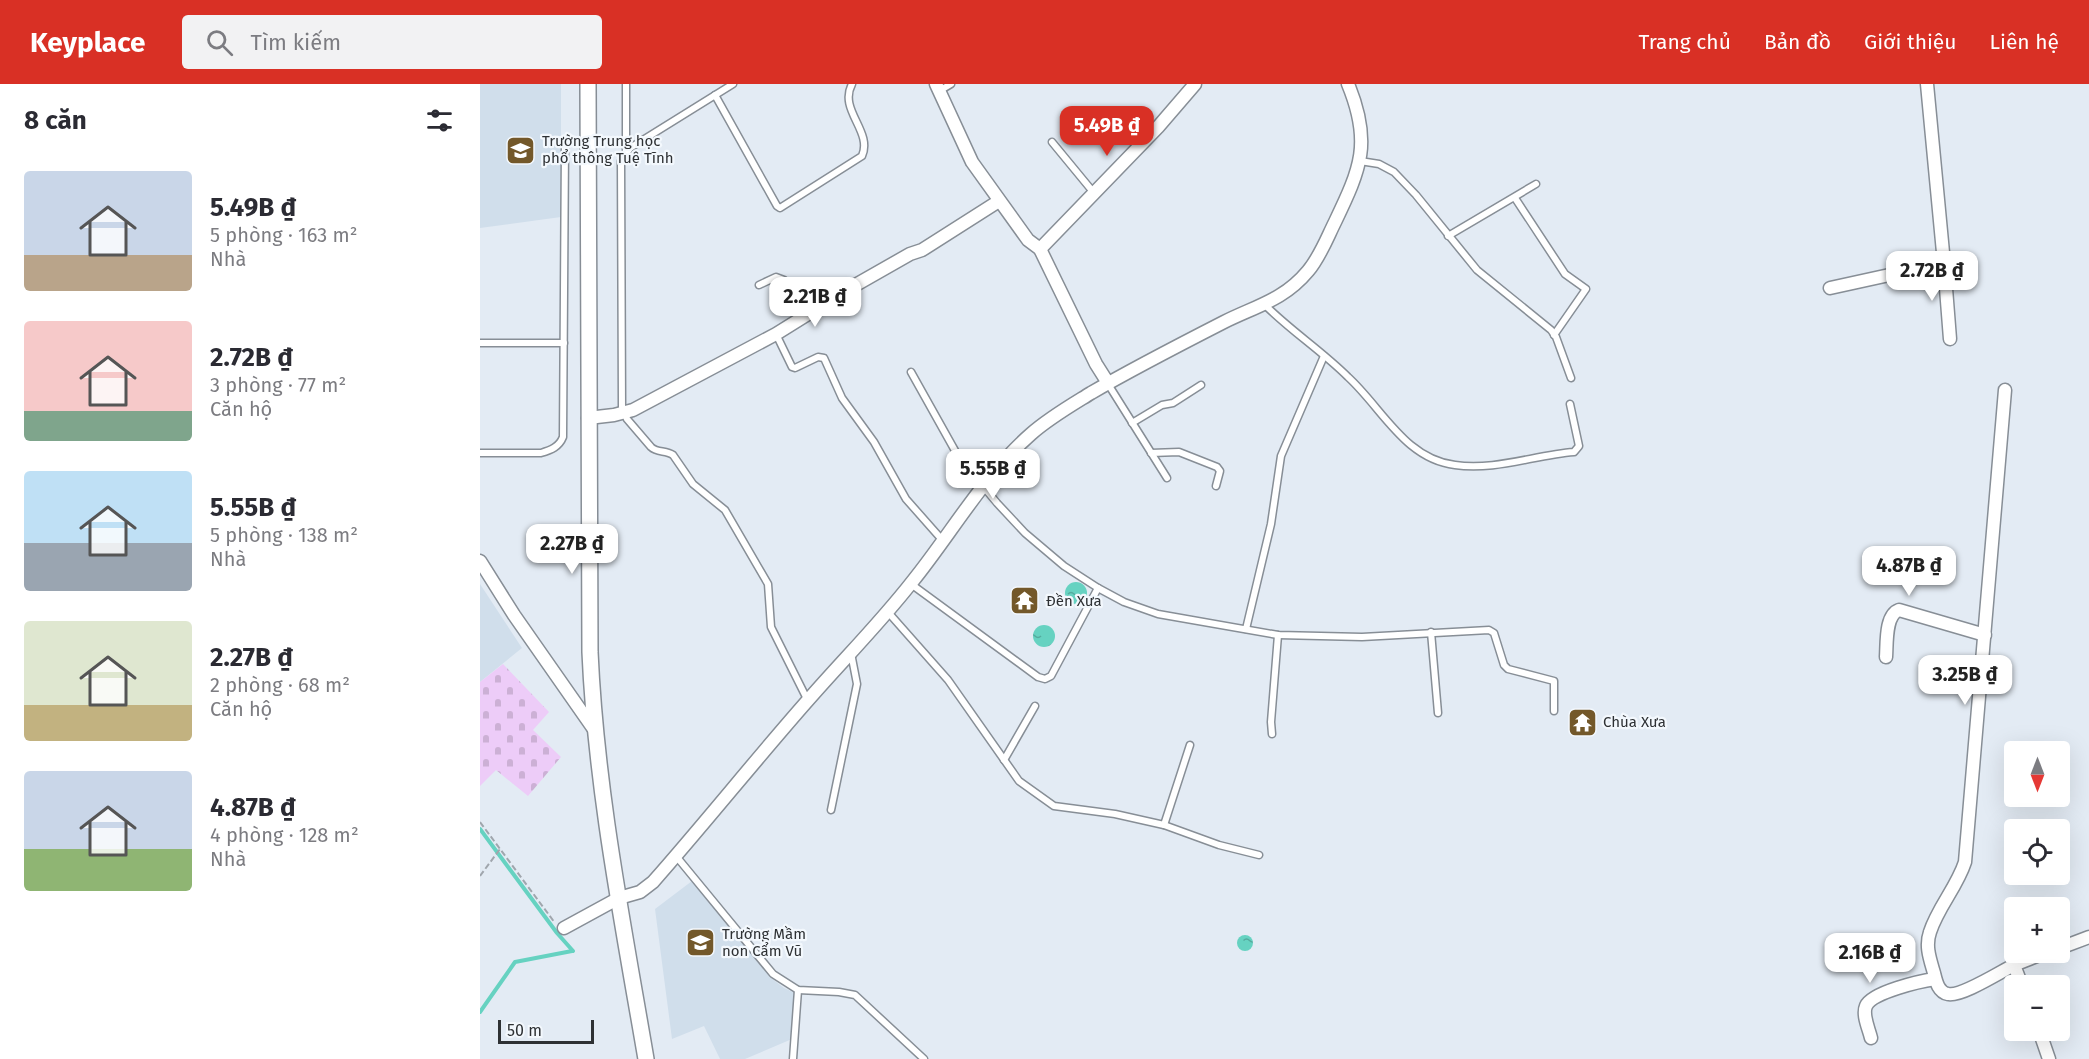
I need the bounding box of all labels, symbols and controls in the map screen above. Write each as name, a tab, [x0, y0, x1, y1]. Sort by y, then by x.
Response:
search box	[182, 15, 602, 69]
text: Keyplace	[30, 26, 146, 59]
icon: search	[203, 26, 236, 59]
text: Tìm kiếm	[251, 29, 341, 56]
text: Trang chủ	[1639, 29, 1731, 55]
text: Bản đồ	[1764, 29, 1831, 55]
text: Giới thiệu	[1864, 29, 1957, 55]
text: Liên hệ	[1990, 29, 2059, 55]
icon: filters	[423, 104, 456, 137]
text: 8 căn	[24, 105, 87, 136]
pin: 5.49B ₫	[1052, 106, 1162, 157]
text: 5.49B ₫	[1074, 113, 1140, 137]
place label: Trường Trung học phổ thông Tuệ Tĩnh	[542, 132, 674, 167]
school or university icon: Trường Trung học phổ thông Tuệ Tĩnh	[505, 134, 537, 166]
text: 5.49B ₫	[210, 192, 296, 223]
icon: home	[72, 195, 144, 267]
text: 5 phòng · 163 m²	[210, 223, 358, 247]
text: Nhà	[210, 247, 246, 271]
pin: 2.72B ₫	[1877, 251, 1987, 302]
text: 2.72B ₫	[1900, 258, 1964, 282]
pin: 2.21B ₫	[760, 277, 870, 328]
text: 2.21B ₫	[783, 284, 847, 308]
text: 2.72B ₫	[210, 342, 293, 373]
icon: home	[72, 345, 144, 417]
text: 3 phòng · 77 m²	[210, 373, 346, 397]
text: Căn hộ	[210, 397, 272, 421]
pin: 5.55B ₫	[938, 449, 1048, 500]
text: 5.55B ₫	[960, 456, 1026, 480]
text: 5.55B ₫	[210, 492, 296, 523]
icon: home	[72, 495, 144, 567]
text: 5 phòng · 138 m²	[210, 523, 358, 547]
pin: 2.27B ₫	[517, 524, 627, 575]
text: 2.27B ₫	[540, 531, 604, 555]
pin: 4.87B ₫	[1854, 546, 1964, 597]
text: Nhà	[210, 547, 246, 571]
text: 4.87B ₫	[1876, 553, 1942, 577]
temple icon: Đền Xưa	[1009, 585, 1041, 617]
place label: Đền Xưa	[1046, 592, 1102, 610]
text: 2.27B ₫	[210, 642, 293, 673]
icon: home	[72, 645, 144, 717]
pin: 3.25B ₫	[1910, 655, 2020, 706]
text: 3.25B ₫	[1932, 662, 1998, 686]
text: 2 phòng · 68 m²	[210, 673, 350, 697]
text: Căn hộ	[210, 697, 272, 721]
temple icon: Chùa Xưa	[1566, 706, 1598, 738]
place label: Chùa Xưa	[1603, 713, 1666, 731]
north arrow	[2004, 741, 2070, 807]
map controls	[2004, 741, 2070, 1041]
text: 4.87B ₫	[210, 792, 296, 823]
icon: home	[72, 795, 144, 867]
button: locate	[2004, 819, 2070, 885]
text: 4 phòng · 128 m²	[210, 823, 359, 847]
text: Nhà	[210, 847, 246, 871]
button: +	[2004, 897, 2070, 963]
place label: Trường Mầm non Cẩm Vũ	[722, 925, 806, 960]
school or university icon: Trường Mầm non Cẩm Vũ	[685, 927, 717, 959]
pin: 2.16B ₫	[1815, 933, 1925, 984]
text: 2.16B ₫	[1839, 940, 1901, 964]
button: −	[2004, 975, 2070, 1041]
scale bar	[498, 1017, 594, 1044]
text: 50 m	[507, 1021, 542, 1040]

